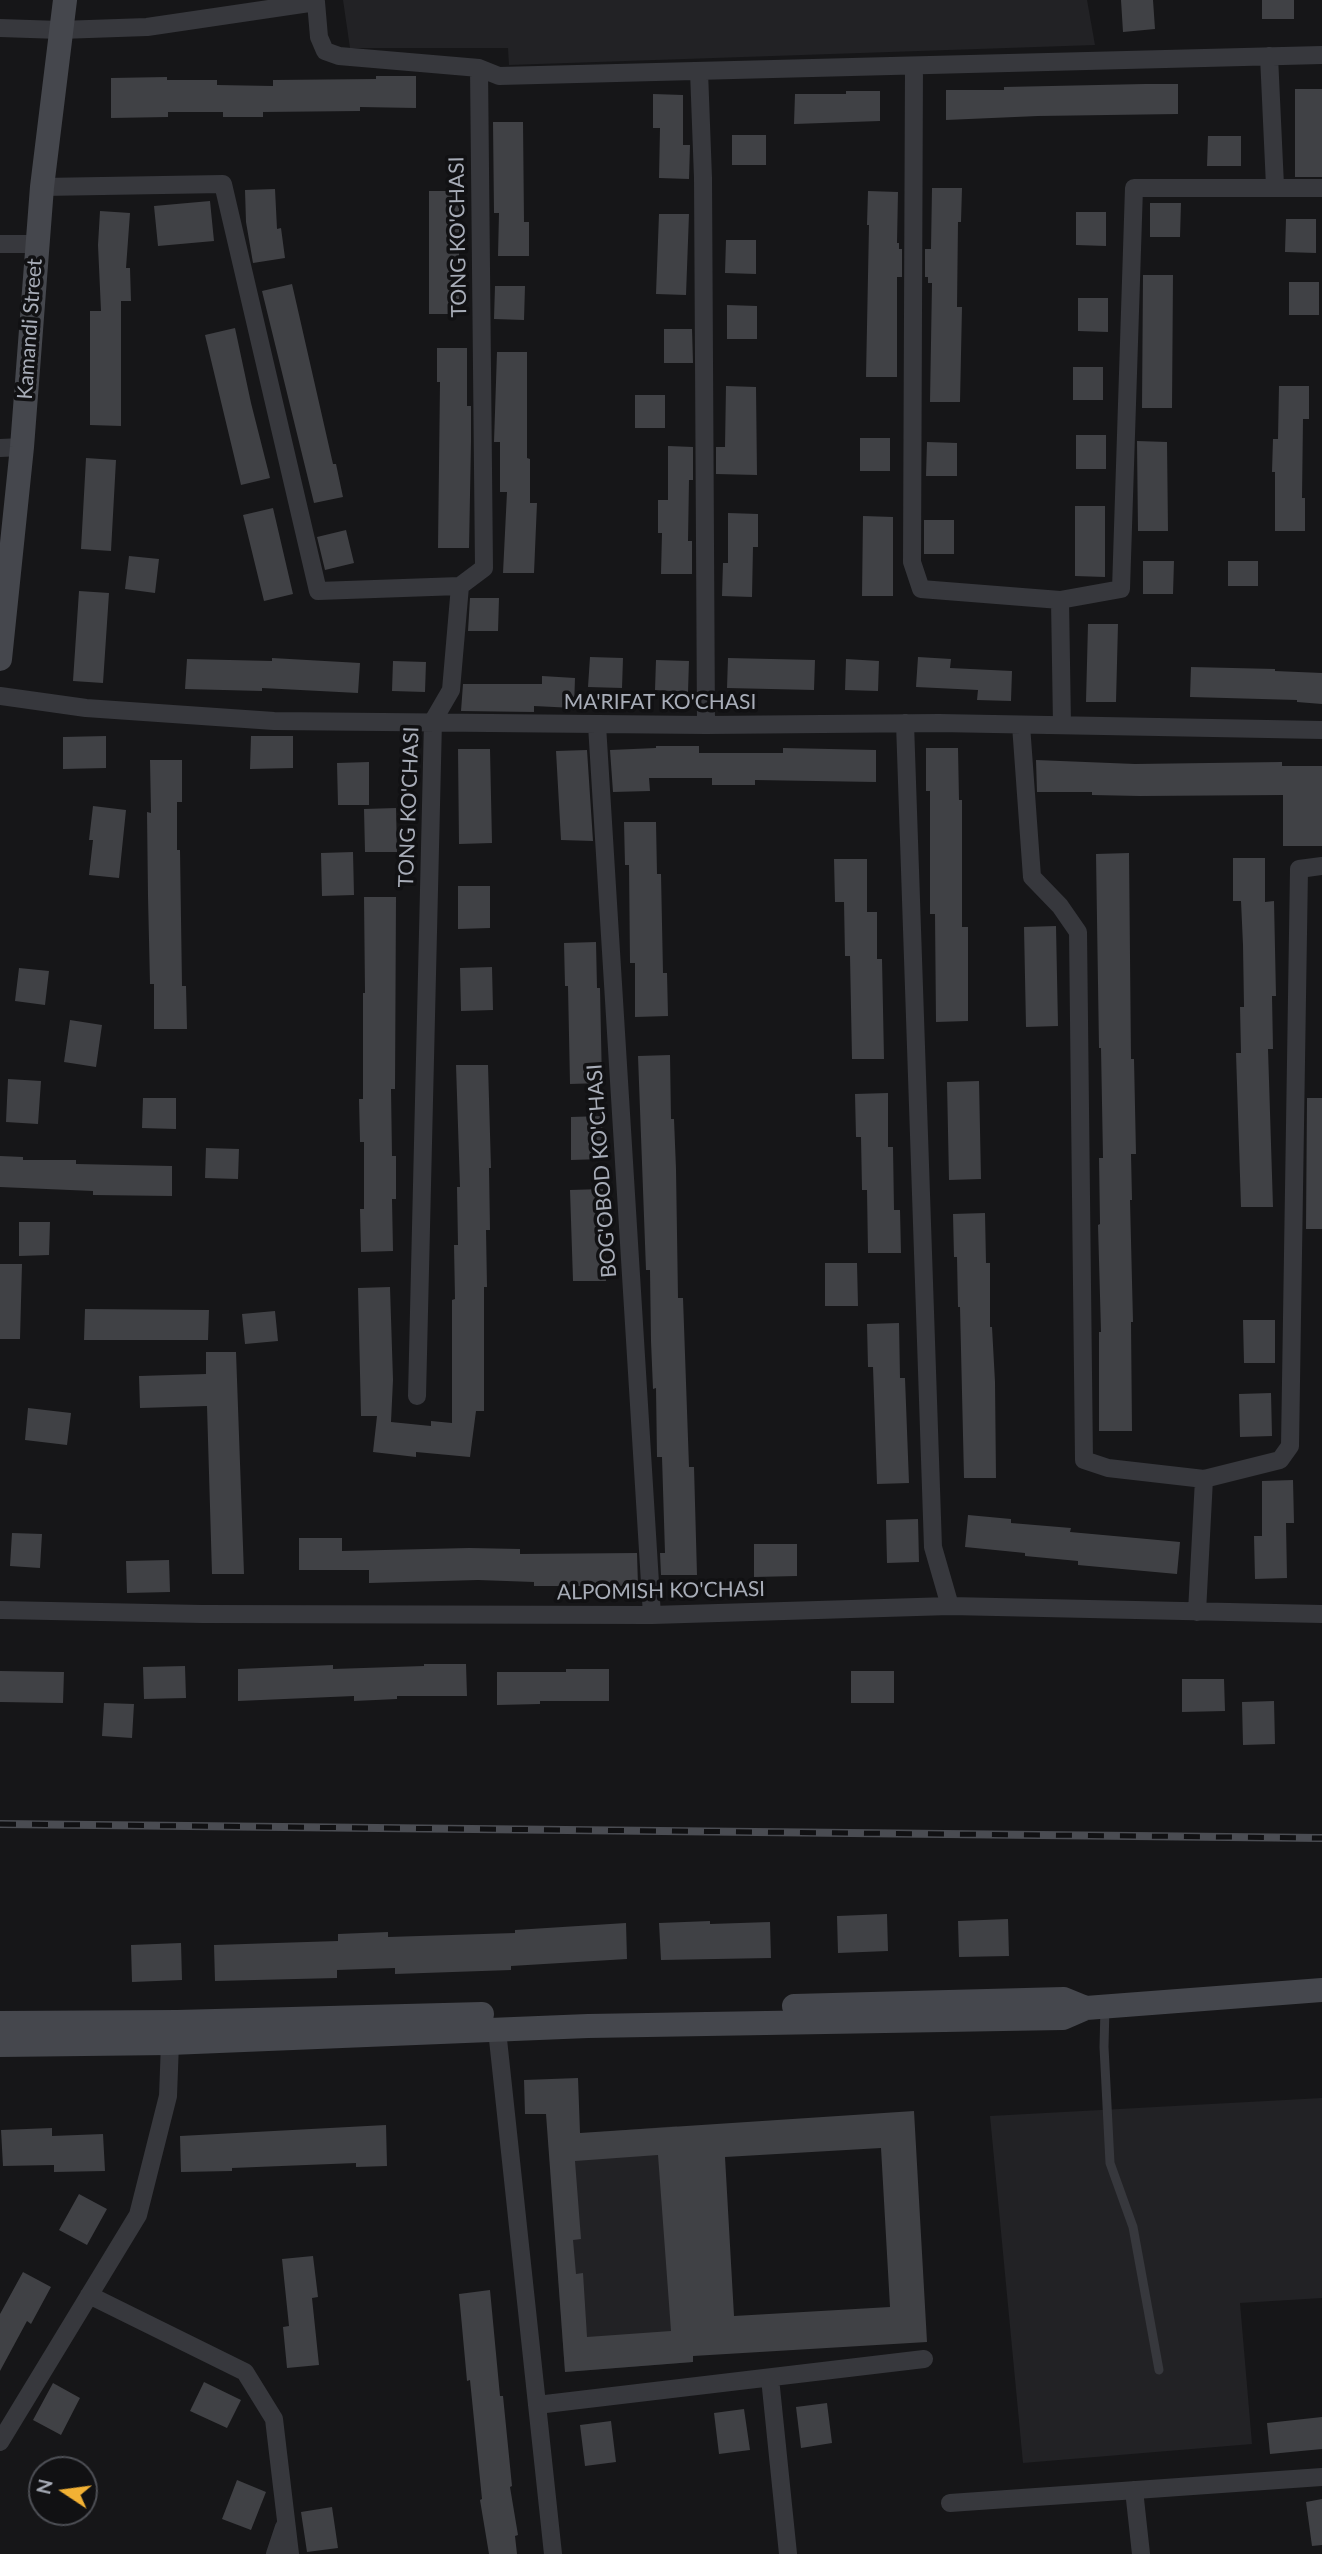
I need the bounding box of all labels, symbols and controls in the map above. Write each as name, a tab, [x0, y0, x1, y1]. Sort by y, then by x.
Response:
street label: TONG KO'CHASI	[444, 156, 472, 318]
street label: Kamandi Street	[13, 258, 47, 400]
street label: MA'RIFAT KO'CHASI	[564, 689, 756, 715]
street label: TONG KO'CHASI	[394, 726, 424, 888]
street label: BOG'OBOD KO'CHASI	[582, 1063, 622, 1279]
street label: ALPOMISH KO'CHASI	[557, 1577, 765, 1605]
north arrow	[28, 2456, 98, 2526]
text: N	[31, 2477, 57, 2496]

